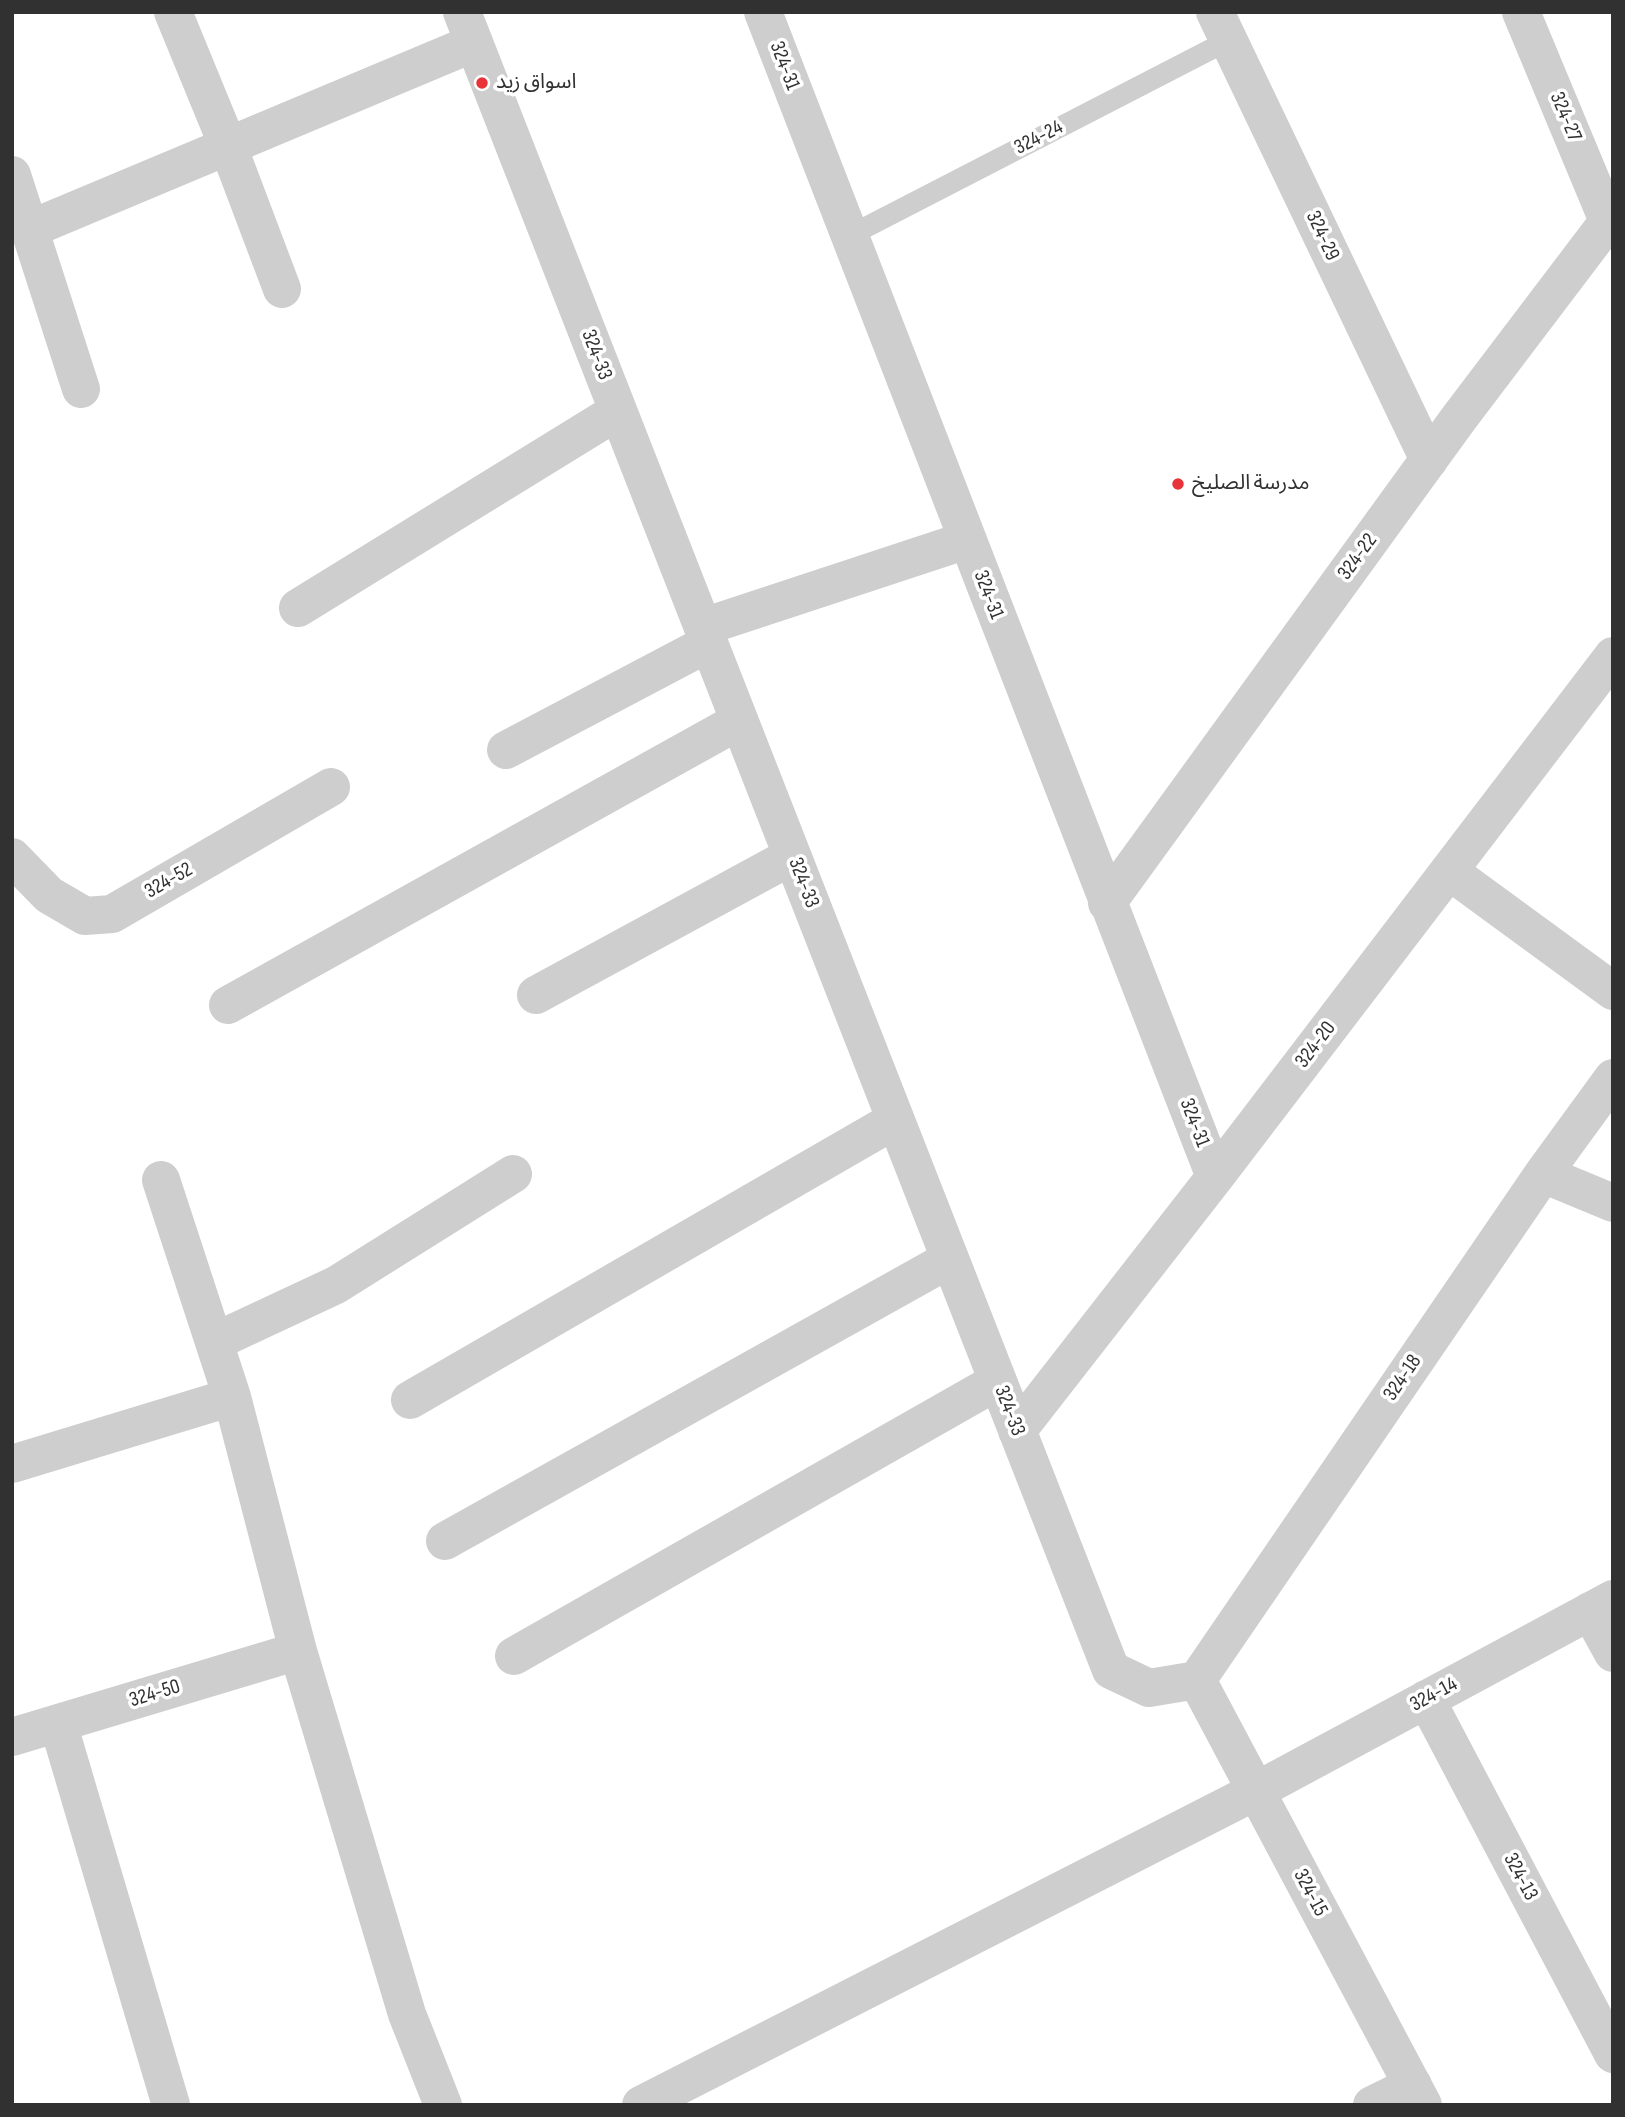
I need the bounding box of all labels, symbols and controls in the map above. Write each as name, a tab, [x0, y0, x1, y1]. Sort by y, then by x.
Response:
street label: 324-31	[763, 38, 805, 94]
place label: اسواق زيد	[496, 70, 576, 96]
marker: اسواق زيد	[474, 75, 490, 91]
street label: 324-27	[1543, 89, 1587, 145]
street label: 324-24	[1010, 115, 1068, 161]
street label: 324-29	[1300, 207, 1344, 265]
street label: 324-33	[575, 326, 617, 384]
place label: مدرسة الصليخ	[1192, 471, 1309, 497]
marker: مدرسة الصليخ	[1170, 476, 1186, 492]
street label: 324-22	[1333, 529, 1383, 585]
street label: 324-31	[967, 567, 1009, 623]
street label: 324-33	[782, 854, 824, 912]
street label: 324-52	[141, 857, 197, 905]
street label: 324-20	[1290, 1017, 1342, 1073]
street label: 324-31	[1173, 1095, 1215, 1151]
street label: 324-18	[1378, 1350, 1428, 1406]
street label: 324-33	[988, 1382, 1030, 1440]
street label: 324-14	[1406, 1672, 1462, 1718]
street label: 324-50	[127, 1674, 183, 1714]
street label: 324-13	[1497, 1849, 1543, 1905]
street label: 324-15	[1287, 1865, 1333, 1921]

